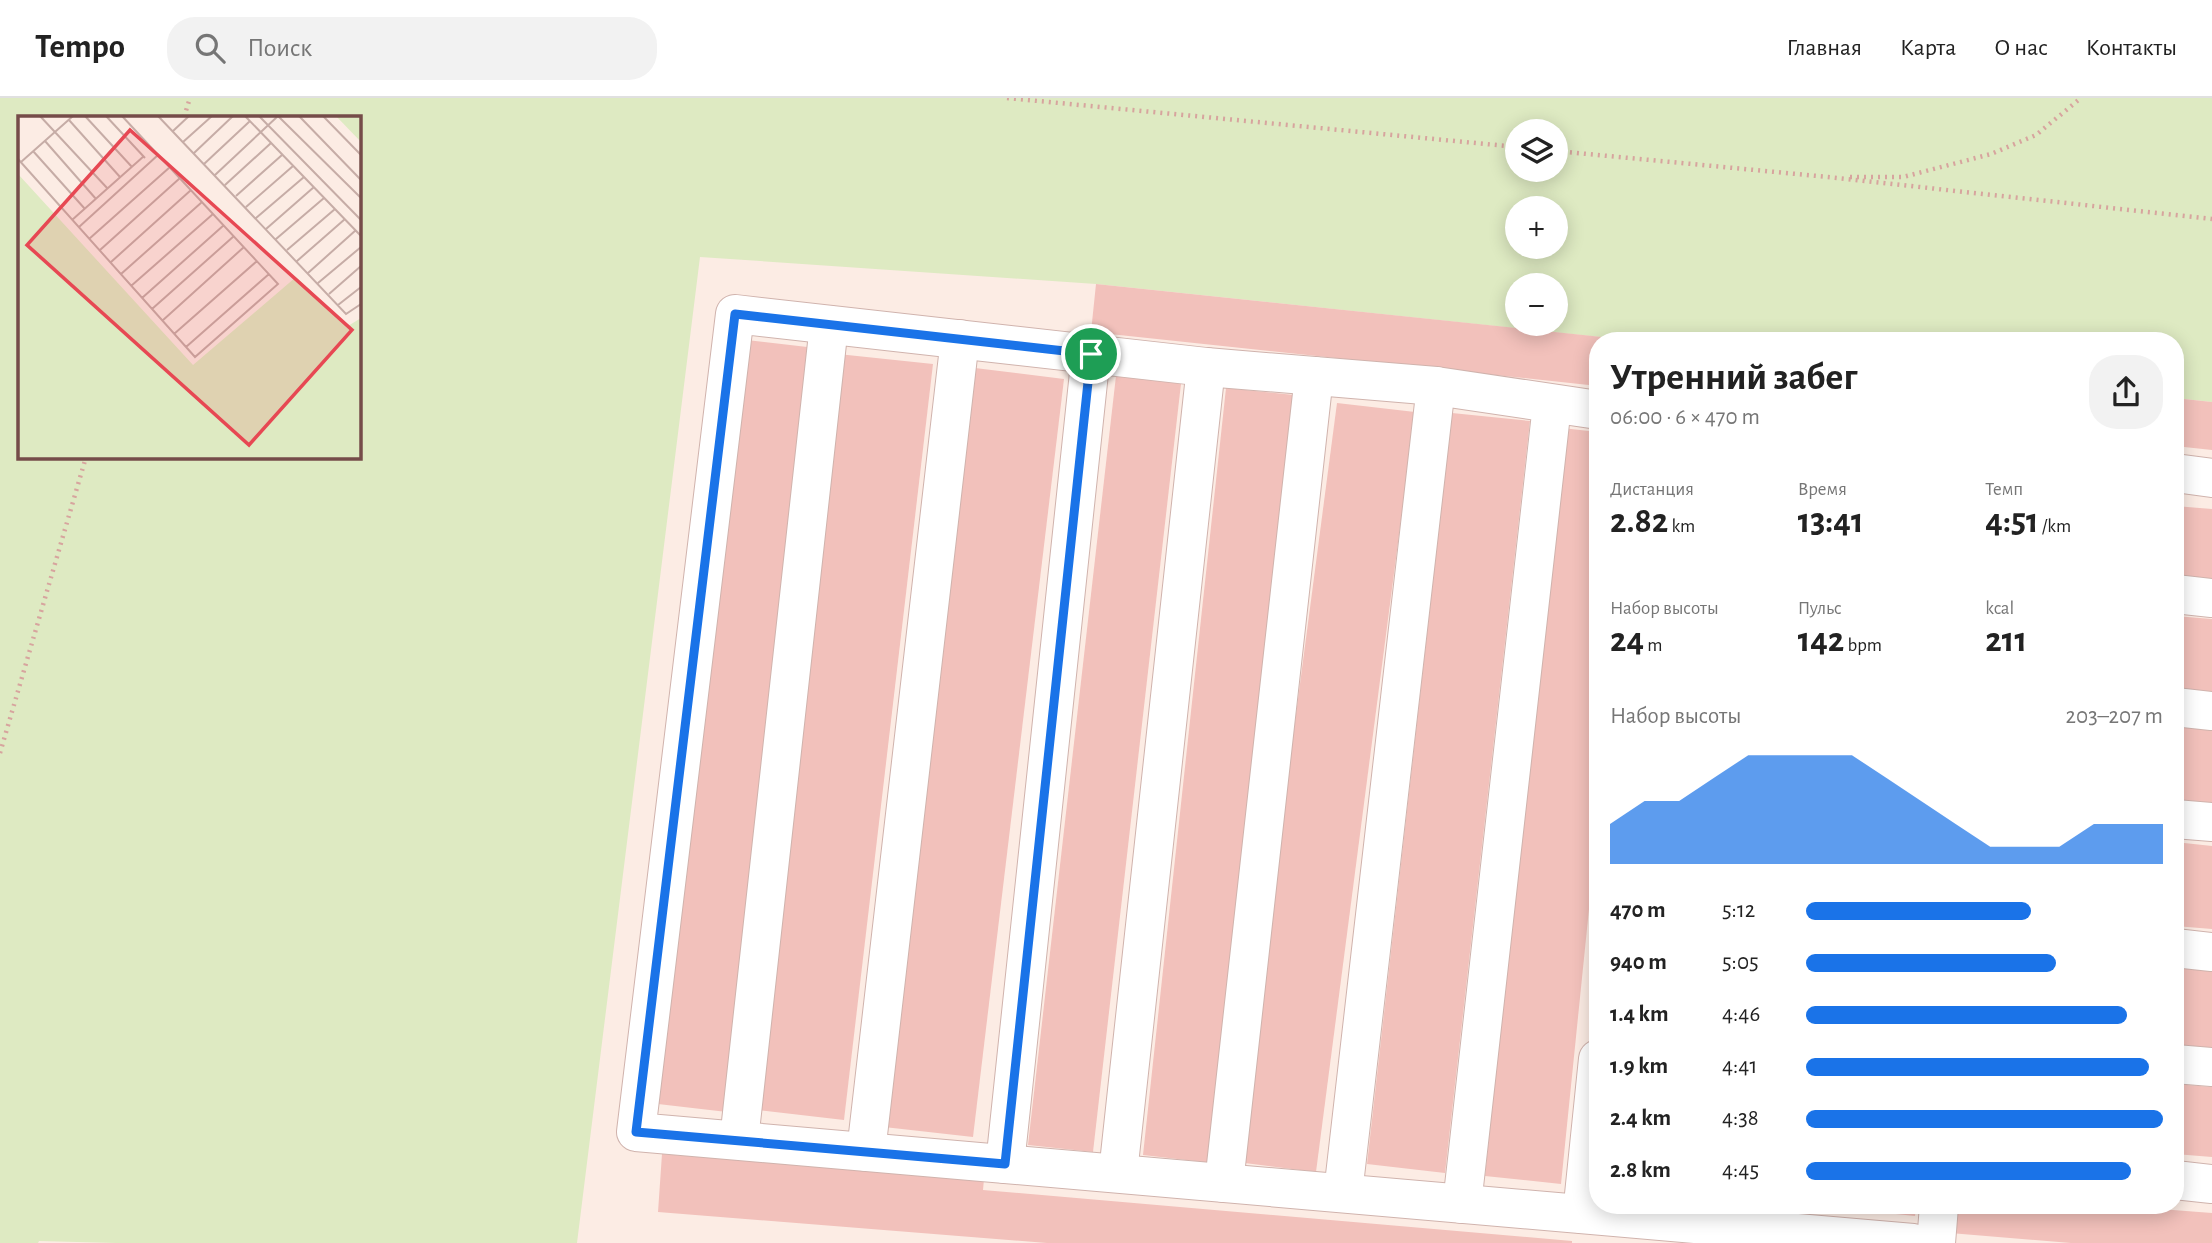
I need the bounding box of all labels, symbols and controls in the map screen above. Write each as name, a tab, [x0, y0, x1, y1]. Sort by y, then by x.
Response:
search box	[167, 17, 657, 80]
icon: search	[191, 29, 229, 67]
text: Tempo	[35, 31, 125, 64]
text: Поиск	[247, 35, 312, 61]
text: Главная	[1787, 36, 1862, 60]
text: Карта	[1900, 36, 1956, 60]
text: О нас	[1994, 36, 2048, 60]
text: Контакты	[2086, 36, 2177, 60]
inset map	[18, 116, 360, 458]
map controls	[1505, 119, 1568, 336]
button: layers	[1505, 119, 1568, 182]
button: +	[1505, 196, 1568, 259]
button: −	[1505, 273, 1568, 336]
pin	[1061, 324, 1121, 384]
icon: arrive	[1072, 335, 1110, 373]
button: share	[2089, 355, 2163, 429]
text: Утренний забег	[1610, 359, 1857, 397]
text: 06:00 · 6 × 470 m	[1610, 406, 1760, 429]
text: Дистанция	[1610, 480, 1694, 499]
text: Время	[1798, 480, 1847, 499]
text: Темп	[1985, 480, 2023, 499]
text: 2.82	[1610, 504, 1668, 539]
text: 13:41	[1798, 504, 1864, 539]
text: 4:51	[1985, 504, 2039, 539]
text: km	[1668, 517, 1695, 536]
text: /km	[2039, 517, 2071, 536]
text: Набор высоты	[1610, 599, 1719, 618]
text: Пульс	[1798, 599, 1842, 618]
text: kcal	[1985, 599, 2014, 618]
text: 24	[1610, 623, 1644, 658]
text: 142	[1798, 623, 1844, 658]
text: 211	[1985, 623, 2027, 658]
text: m	[1644, 636, 1662, 655]
text: bpm	[1844, 636, 1882, 655]
text: Набор высоты	[1610, 705, 1742, 728]
text: 203–207 m	[2066, 705, 2163, 728]
text: 470 m	[1610, 899, 1666, 922]
text: 5:12	[1722, 899, 1755, 922]
text: 940 m	[1610, 951, 1667, 974]
text: 5:05	[1722, 951, 1759, 974]
text: 1.4 km	[1610, 1003, 1669, 1026]
text: 4:46	[1722, 1003, 1760, 1026]
text: 1.9 km	[1610, 1055, 1668, 1078]
text: 4:41	[1722, 1055, 1757, 1078]
text: 2.4 km	[1610, 1107, 1671, 1130]
text: 4:38	[1722, 1107, 1759, 1130]
text: 2.8 km	[1610, 1159, 1671, 1182]
text: 4:45	[1722, 1159, 1759, 1182]

